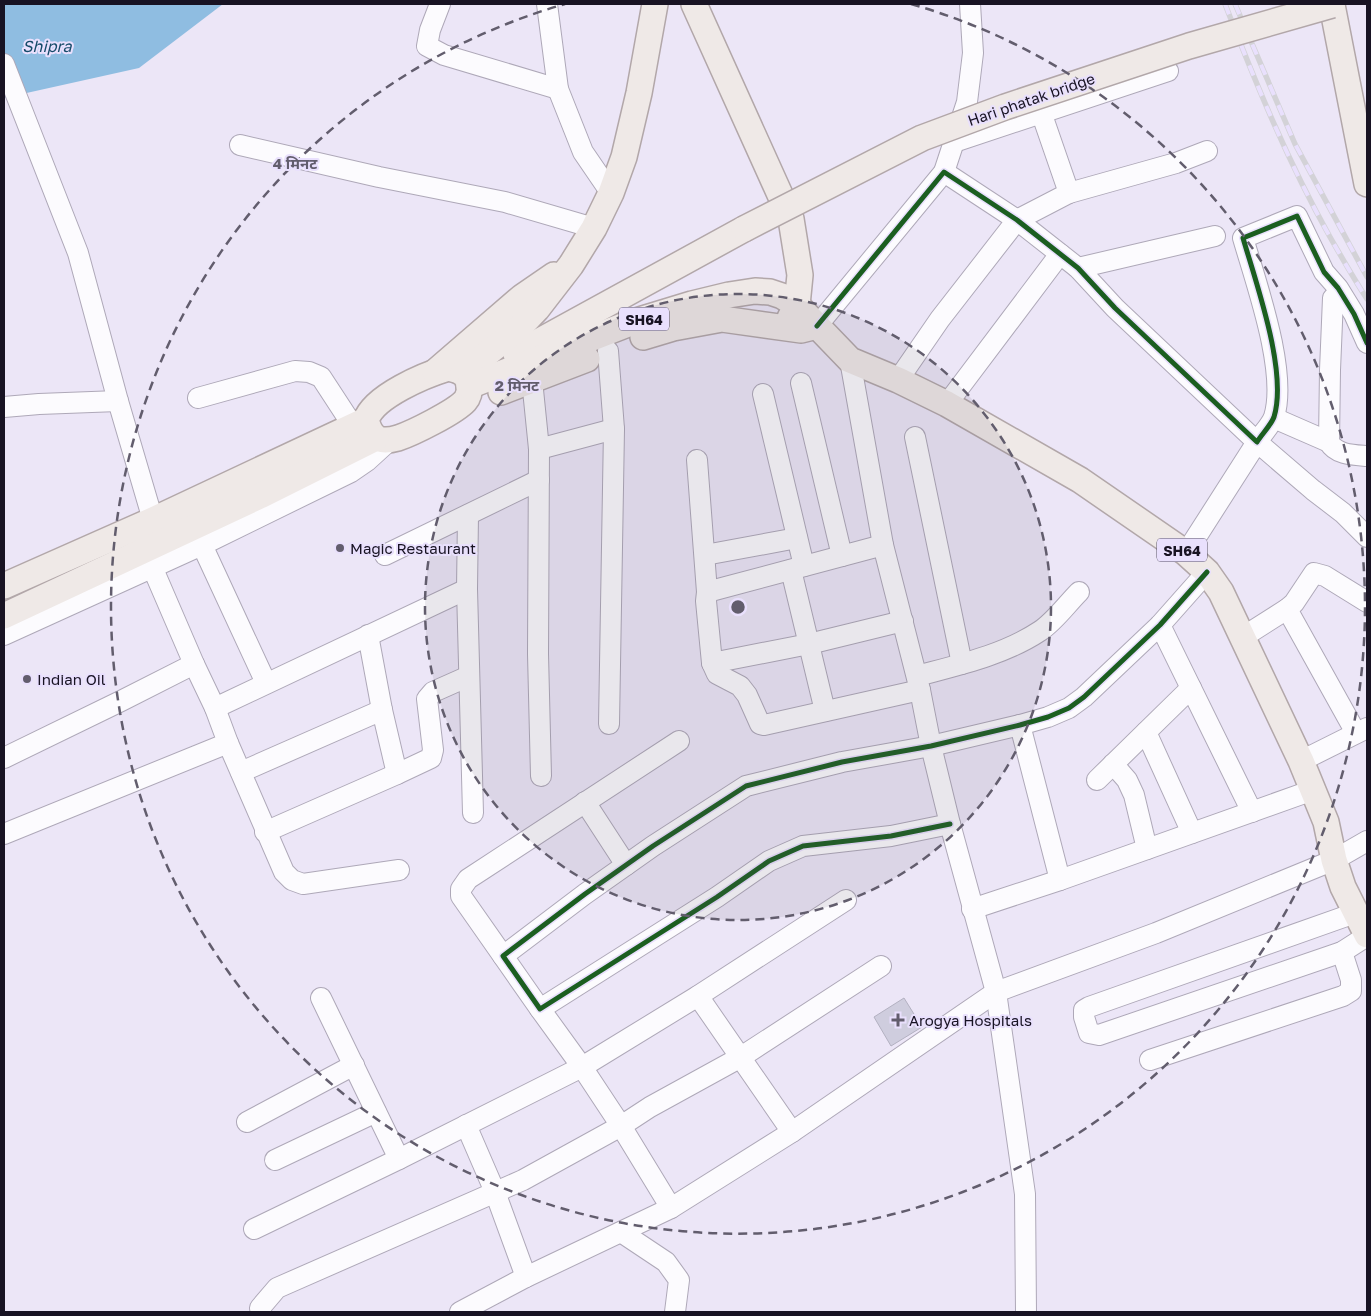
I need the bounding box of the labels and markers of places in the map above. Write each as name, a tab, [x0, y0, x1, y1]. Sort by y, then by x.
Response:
place label: Magic Restaurant	[350, 539, 476, 557]
marker: Magic Restaurant	[334, 542, 346, 554]
centre of rings	[729, 598, 747, 616]
place label: Indian Oil	[37, 670, 106, 688]
marker: Indian Oil	[21, 673, 33, 685]
place label: Arogya Hospitals	[909, 1011, 1032, 1029]
marker: Arogya Hospitals	[891, 1013, 905, 1027]

